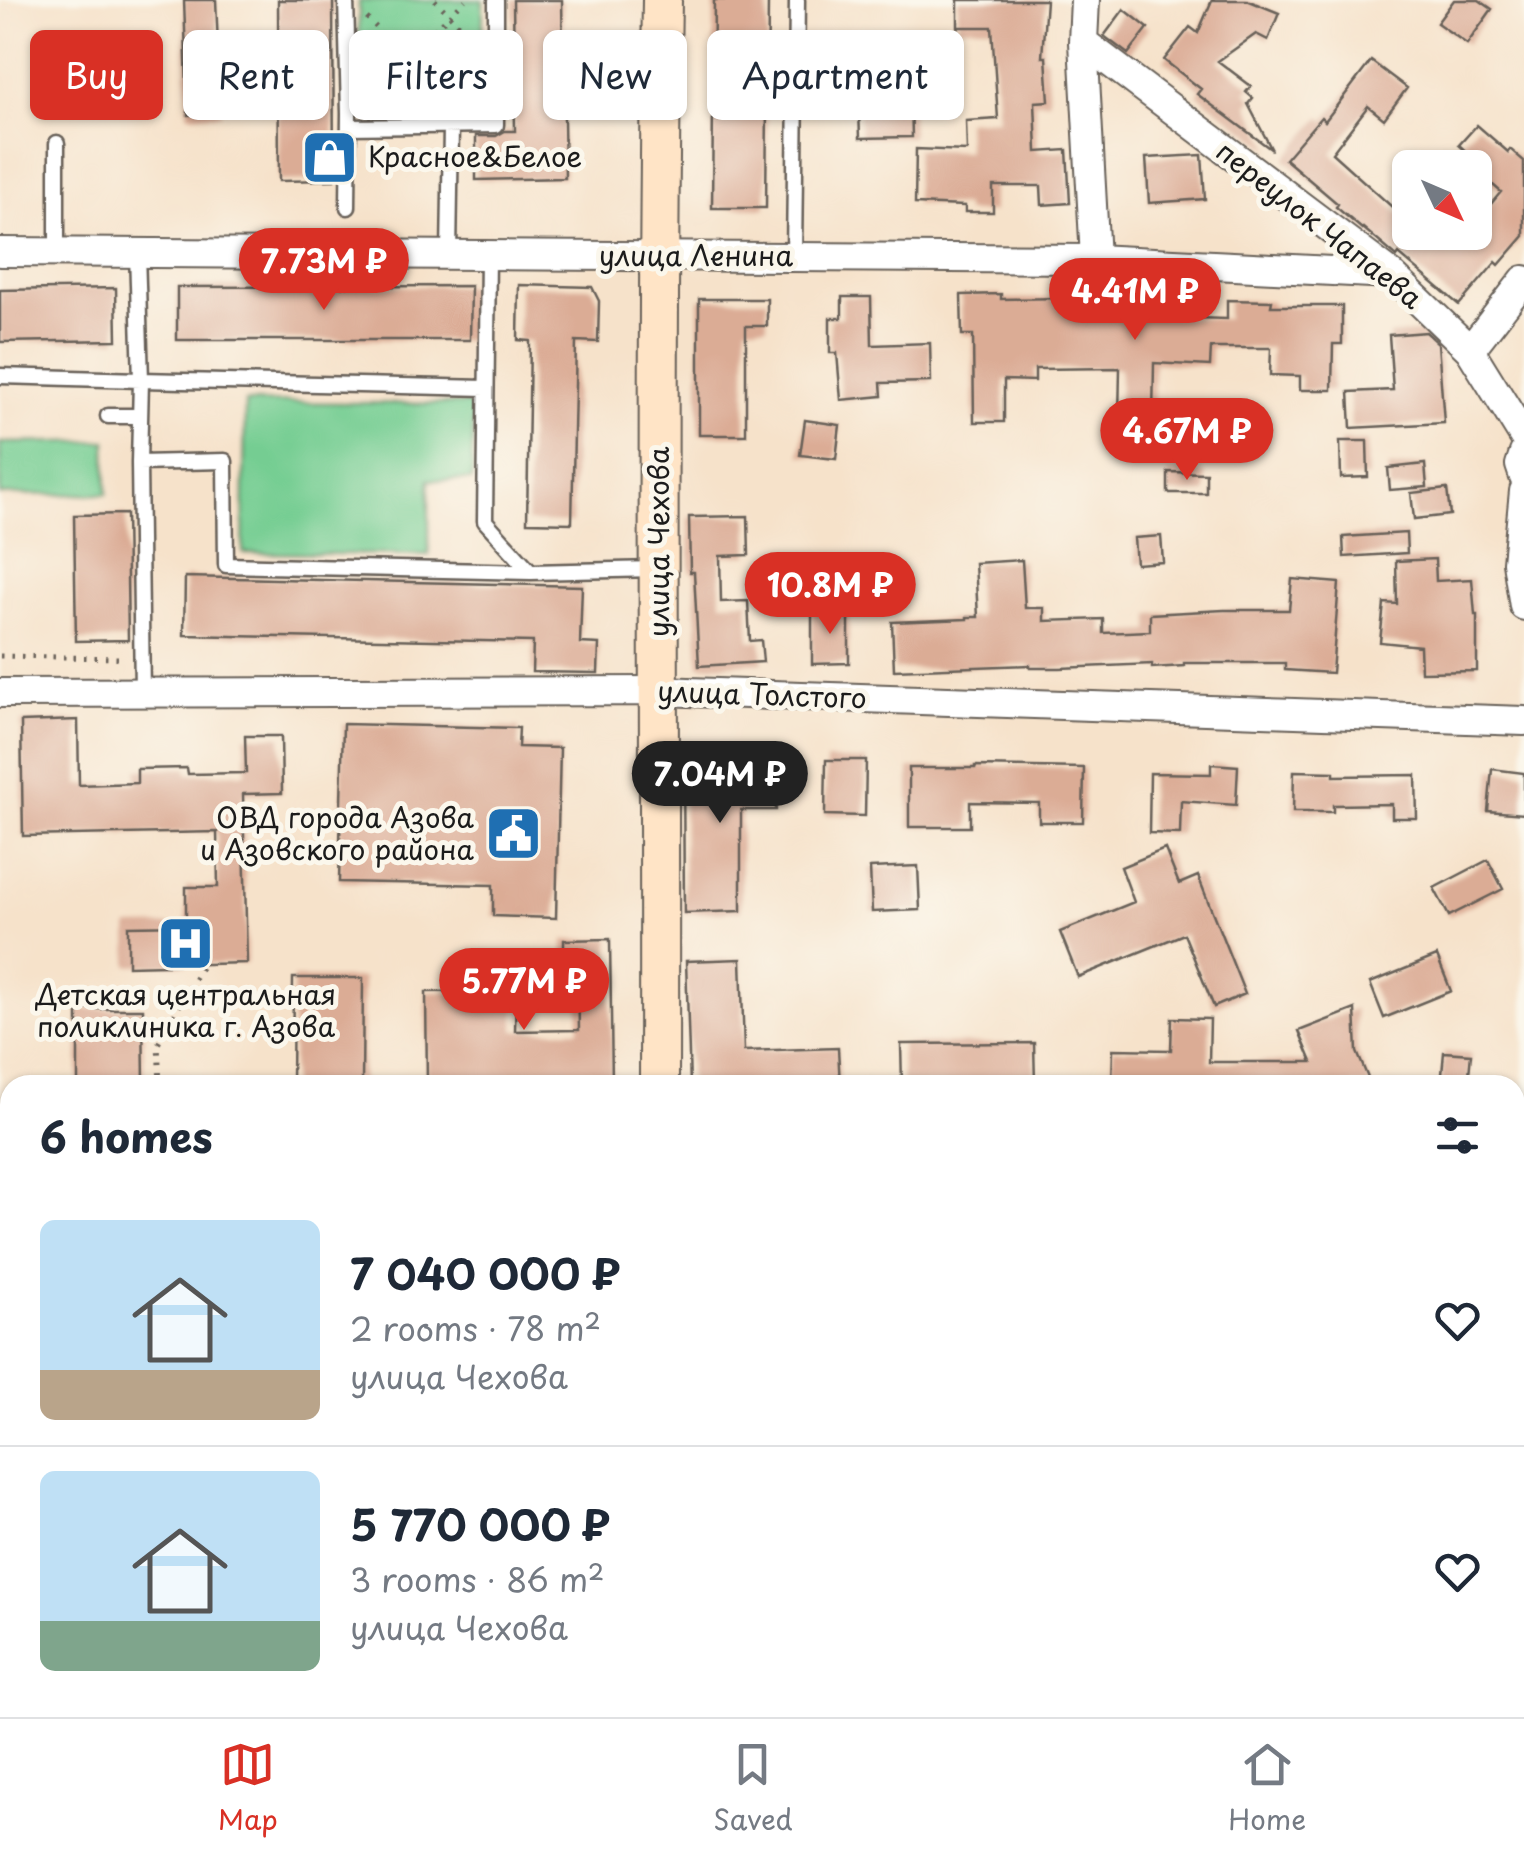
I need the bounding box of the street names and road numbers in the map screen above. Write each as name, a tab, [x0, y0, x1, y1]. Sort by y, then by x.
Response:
street label: переулок Чапаева	[1207, 129, 1433, 319]
street label: улица Ленина	[599, 233, 794, 276]
street label: улица Чехова	[636, 446, 679, 637]
street label: улица Толстого	[657, 668, 867, 719]

